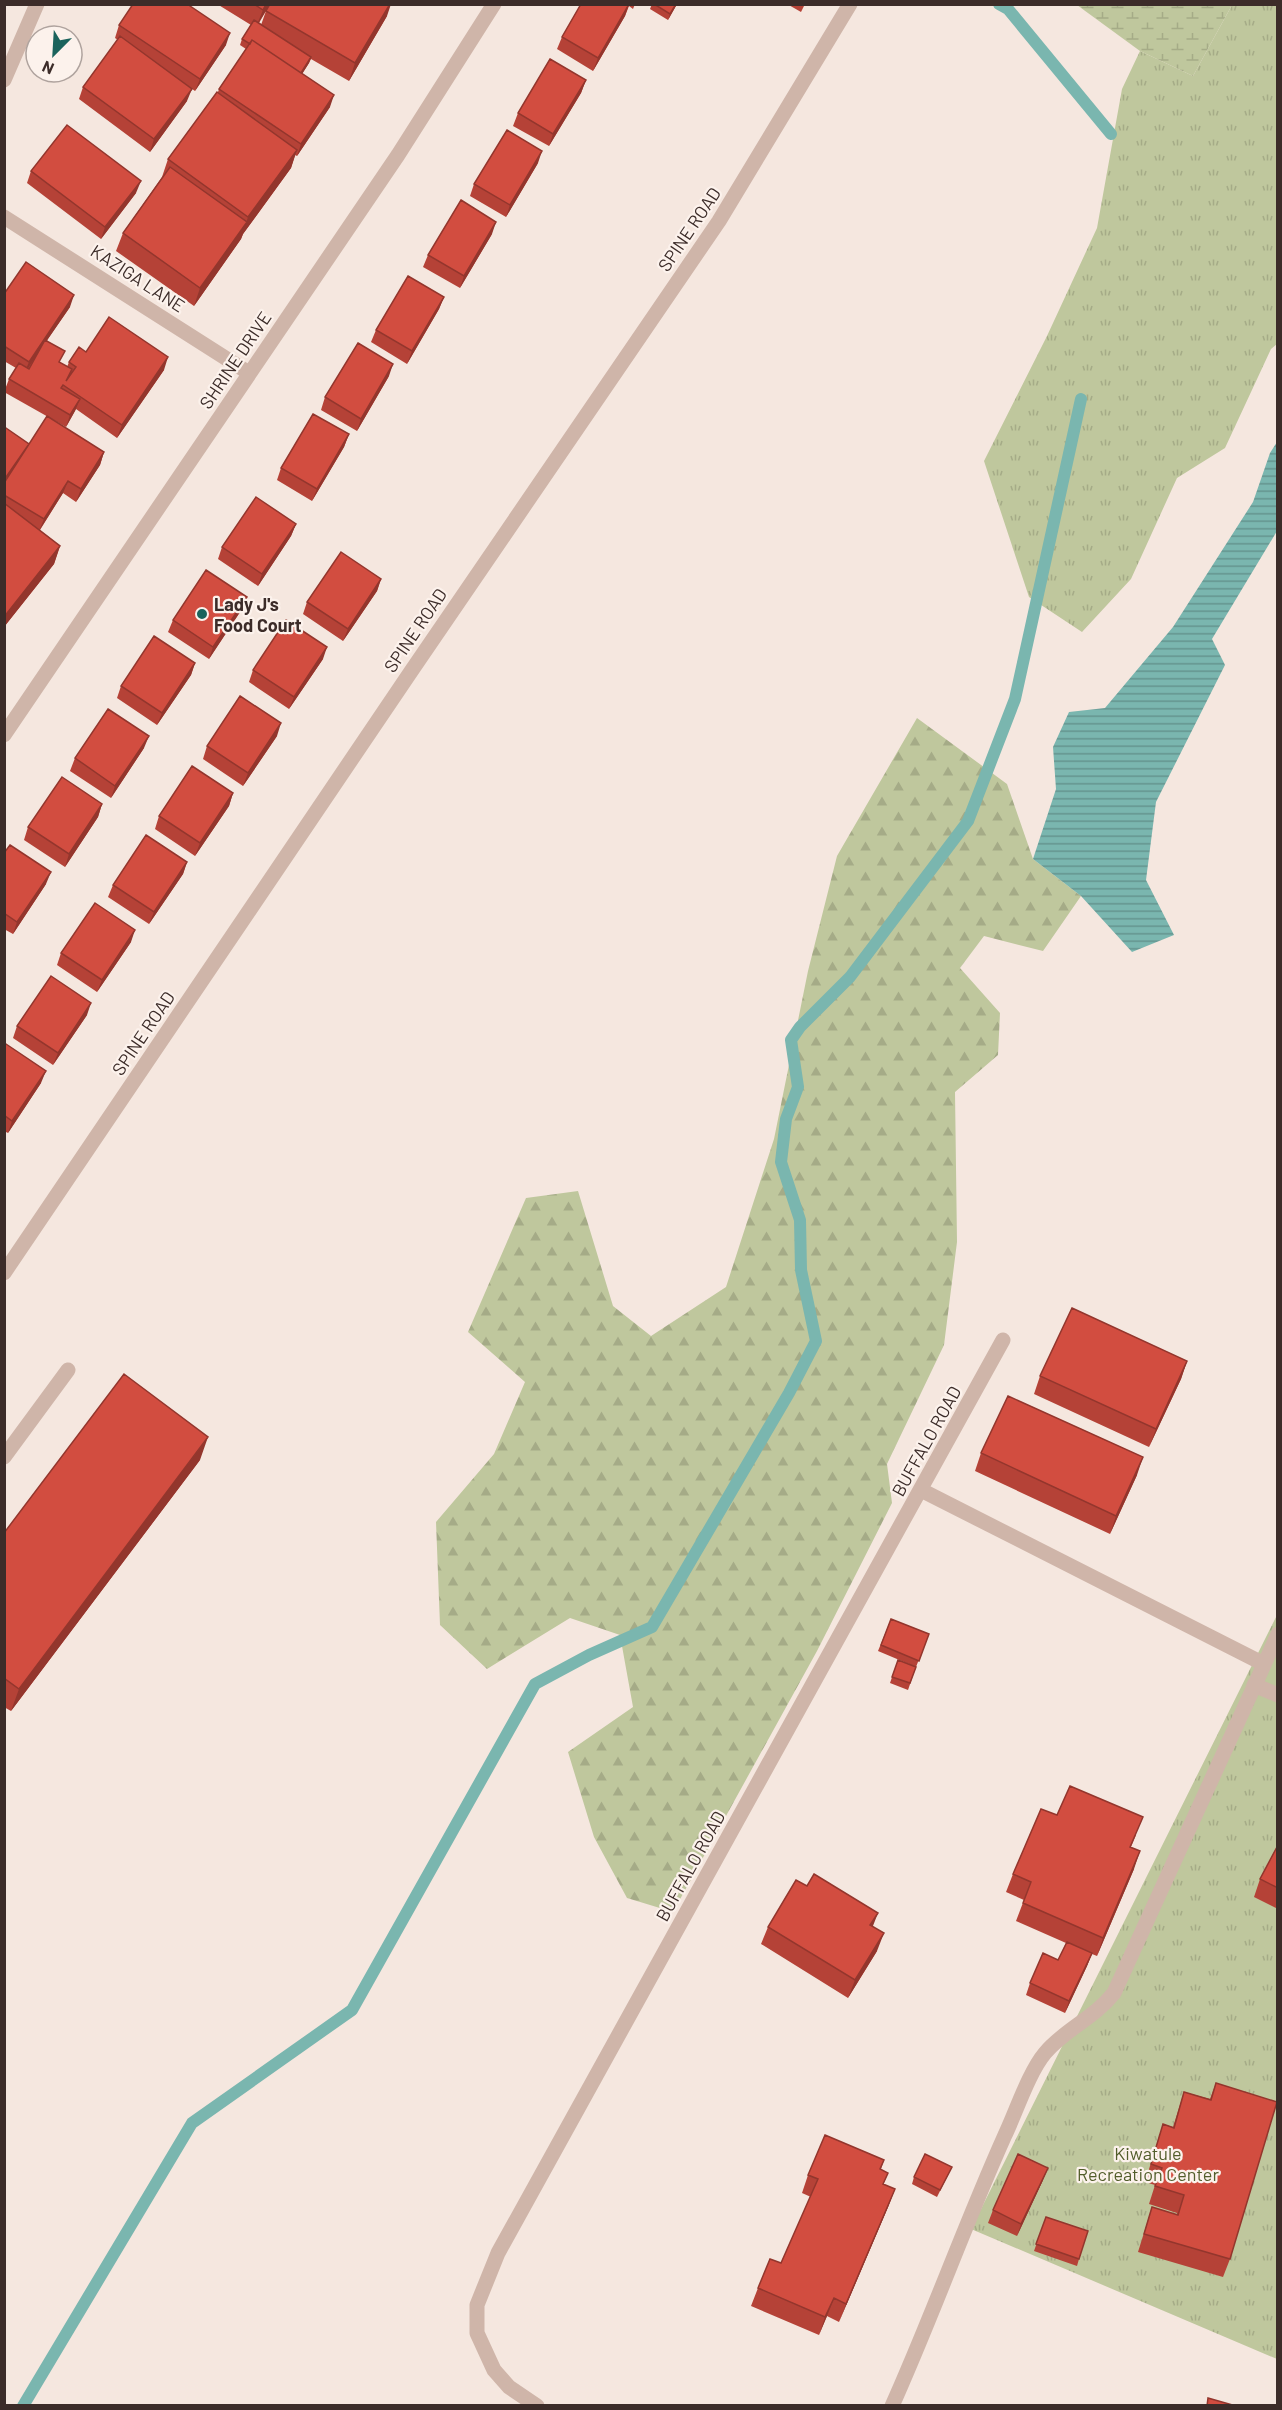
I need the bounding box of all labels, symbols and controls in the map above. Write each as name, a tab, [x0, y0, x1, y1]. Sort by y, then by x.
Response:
north arrow	[24, 24, 84, 84]
text: N	[39, 57, 56, 79]
street label: SPINE ROAD	[653, 183, 725, 275]
street label: KAZIGA LANE	[87, 239, 189, 317]
street label: SHRINE DRIVE	[194, 307, 276, 413]
street label: SPINE ROAD	[379, 584, 451, 676]
place label: Lady J's Food Court	[214, 593, 302, 636]
marker: Lady J's Food Court	[195, 607, 209, 621]
street label: SPINE ROAD	[107, 987, 179, 1079]
street label: BUFFALO ROAD	[887, 1382, 965, 1500]
street label: BUFFALO ROAD	[651, 1807, 729, 1925]
park label: Kiwatule Recreation Center	[1077, 2142, 1219, 2185]

